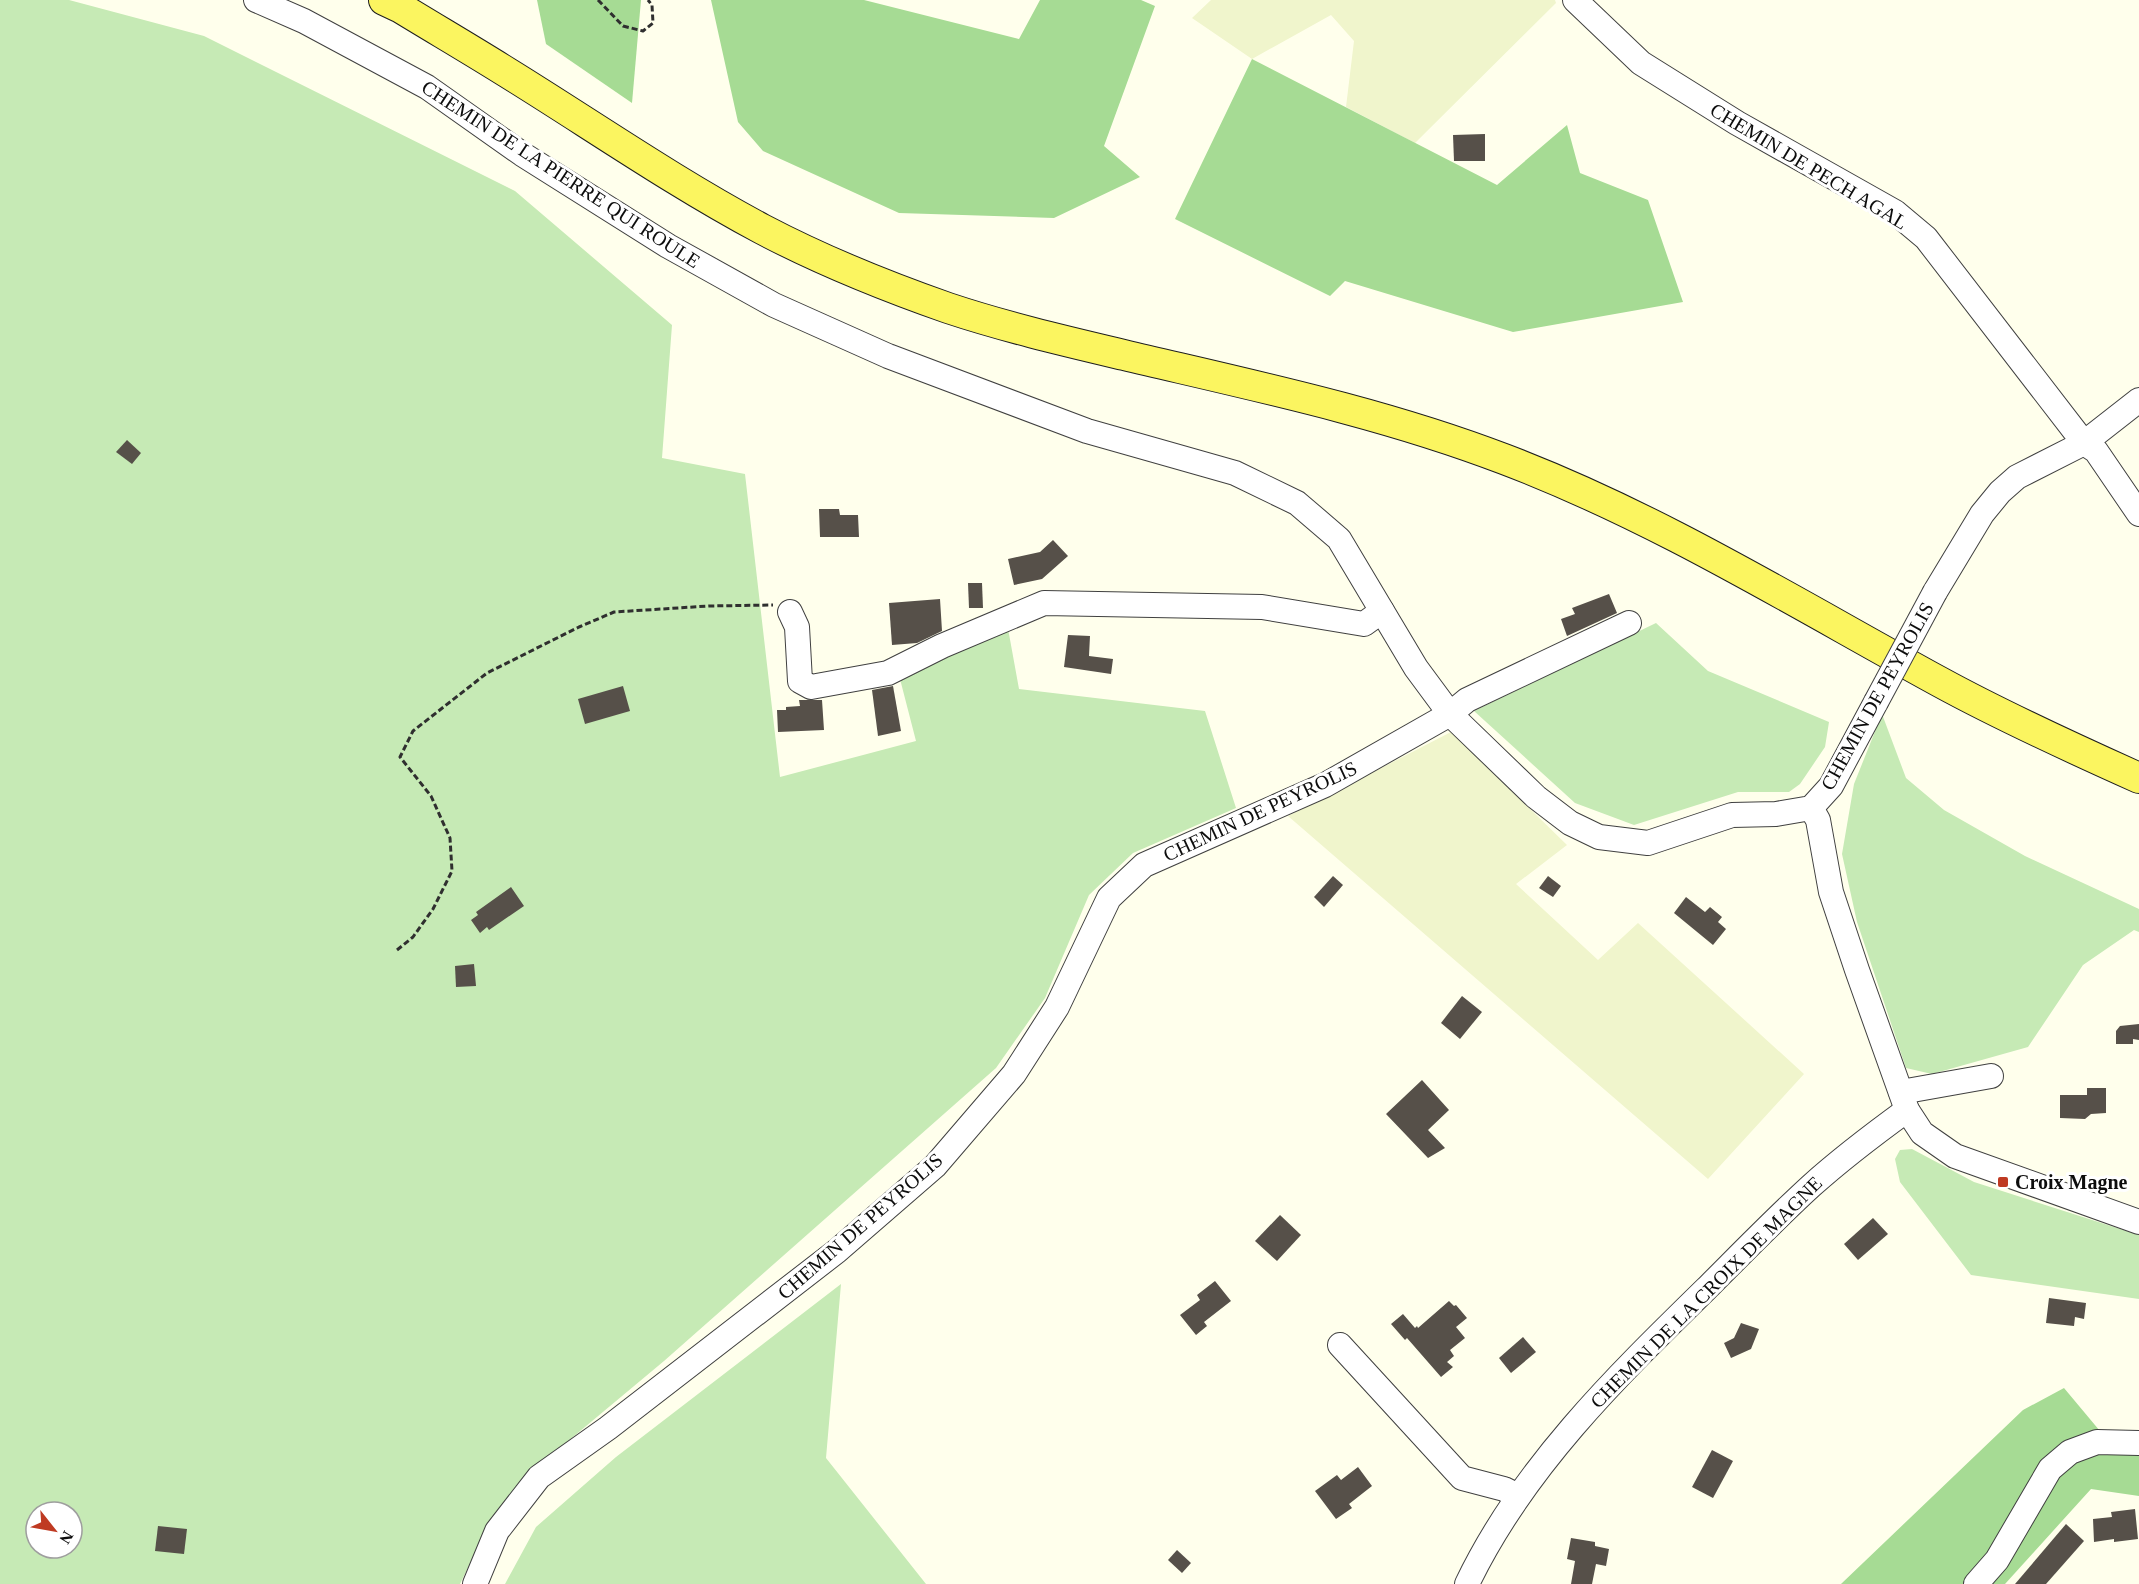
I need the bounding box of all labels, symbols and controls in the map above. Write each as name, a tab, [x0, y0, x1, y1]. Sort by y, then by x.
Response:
street label: CHEMIN DE LA PIERRE QUI ROULE	[418, 76, 704, 272]
street label: CHEMIN DE PECH AGAL	[1706, 98, 1912, 234]
street label: CHEMIN DE PEYROLIS	[1816, 598, 1938, 794]
street label: CHEMIN DE PEYROLIS	[1160, 756, 1360, 866]
street label: CHEMIN DE PEYROLIS	[773, 1148, 947, 1304]
place label: Croix Magne	[2015, 1171, 2128, 1194]
street label: CHEMIN DE LA CROIX DE MAGNE	[1586, 1172, 1826, 1412]
marker: Croix Magne	[1996, 1175, 2010, 1189]
north arrow	[24, 1500, 84, 1560]
text: N	[56, 1528, 77, 1547]

